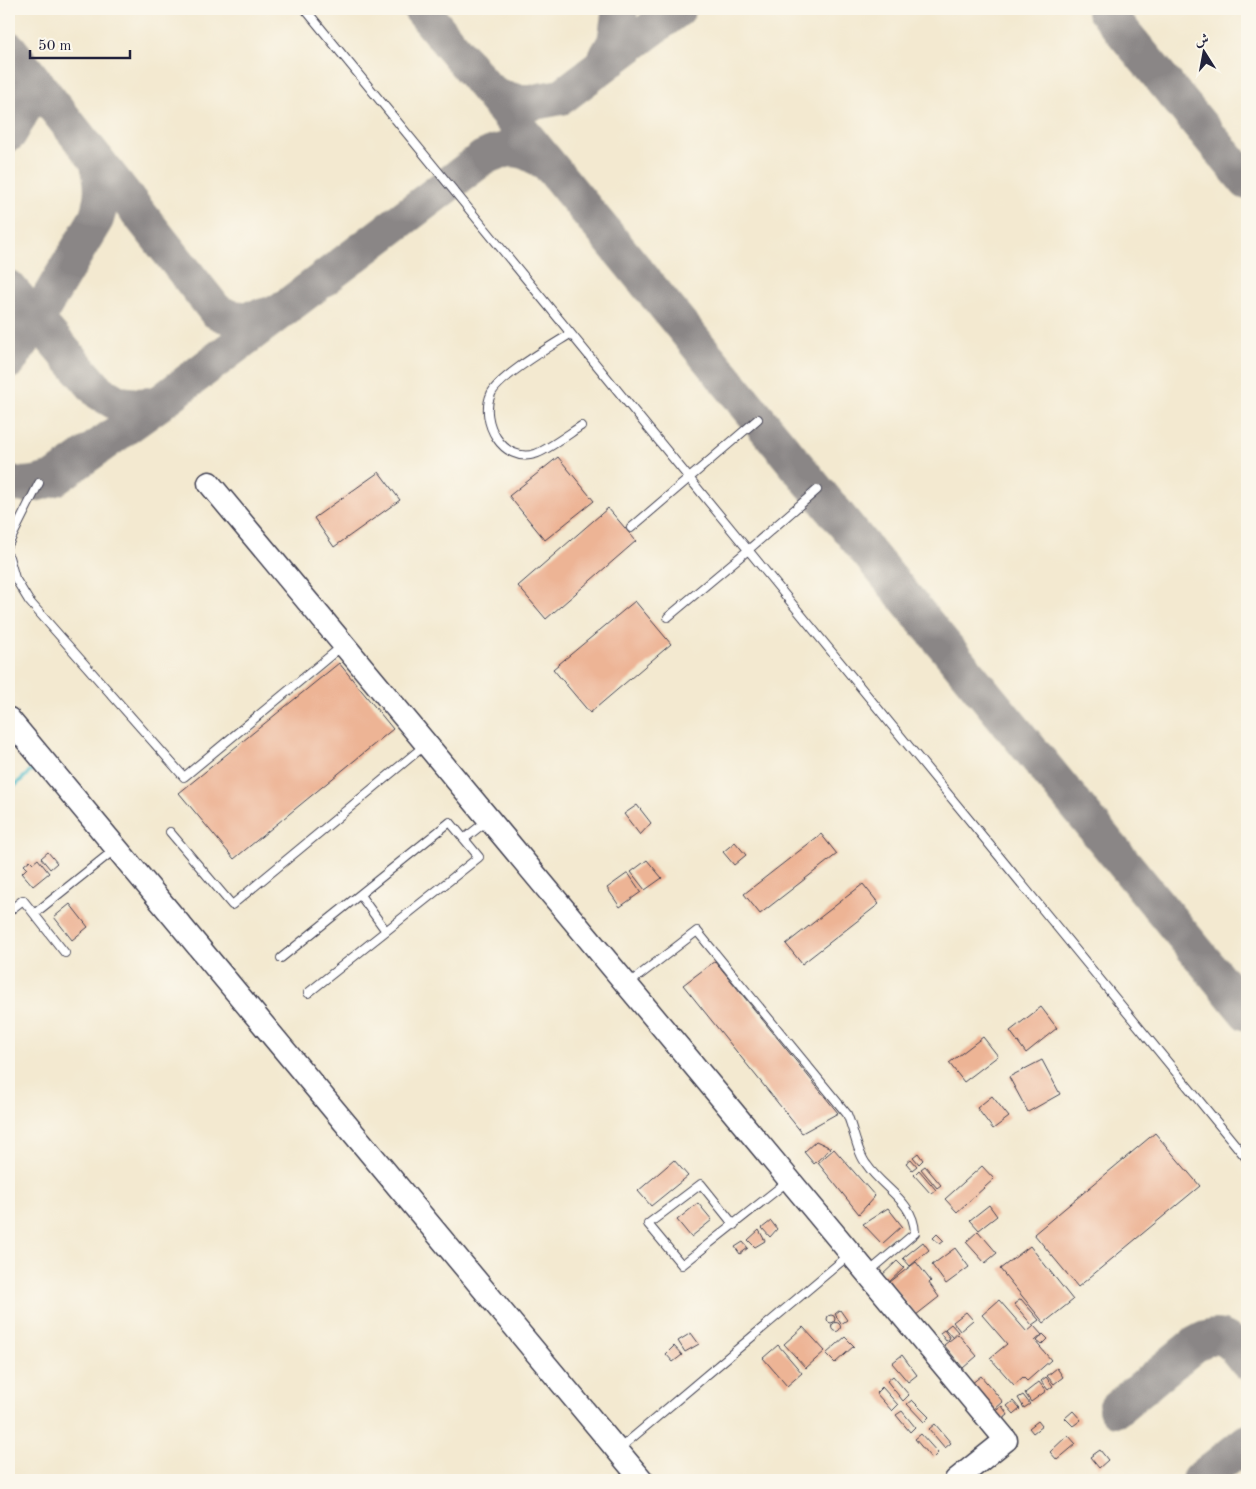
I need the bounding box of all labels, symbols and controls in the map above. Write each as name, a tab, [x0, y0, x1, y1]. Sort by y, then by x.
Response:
scale bar	[30, 28, 130, 60]
north arrow	[1178, 28, 1228, 78]
text: ش	[1194, 32, 1210, 48]
text: 50 m	[38, 39, 72, 54]

